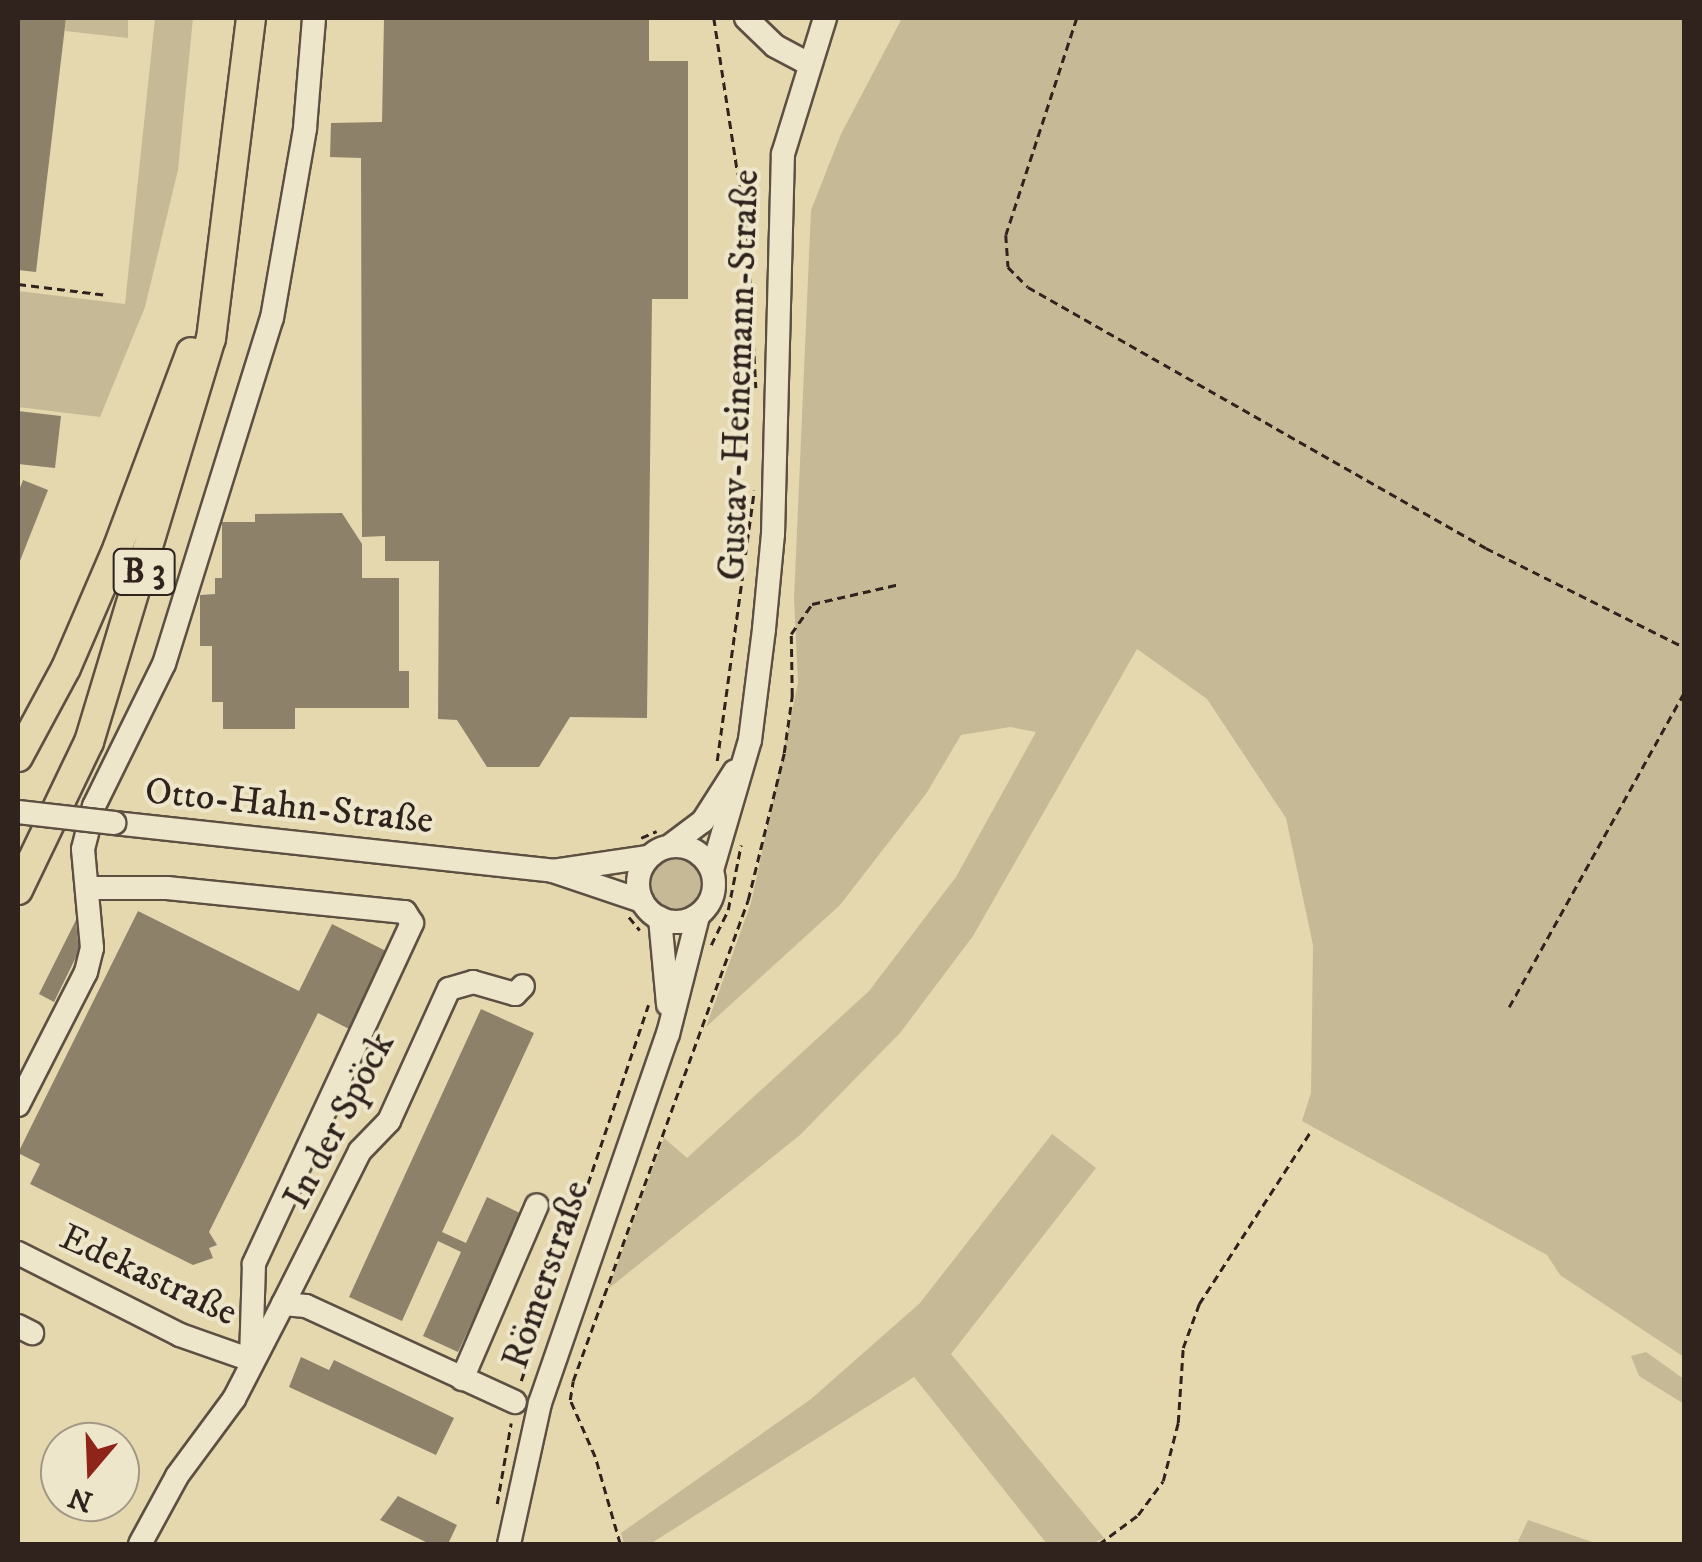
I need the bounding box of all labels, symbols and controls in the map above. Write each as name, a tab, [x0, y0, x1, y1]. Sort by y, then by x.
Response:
street label: Gustav-Heinemann-Straße	[710, 169, 770, 581]
road number: B 3	[112, 542, 176, 602]
street label: Otto-Hahn-Straße	[143, 769, 435, 845]
street label: In der Spöck	[274, 1025, 406, 1217]
street label: Römerstraße	[494, 1175, 600, 1375]
street label: Edekastraße	[52, 1215, 244, 1337]
north arrow	[40, 1422, 140, 1522]
text: N	[64, 1479, 97, 1519]

